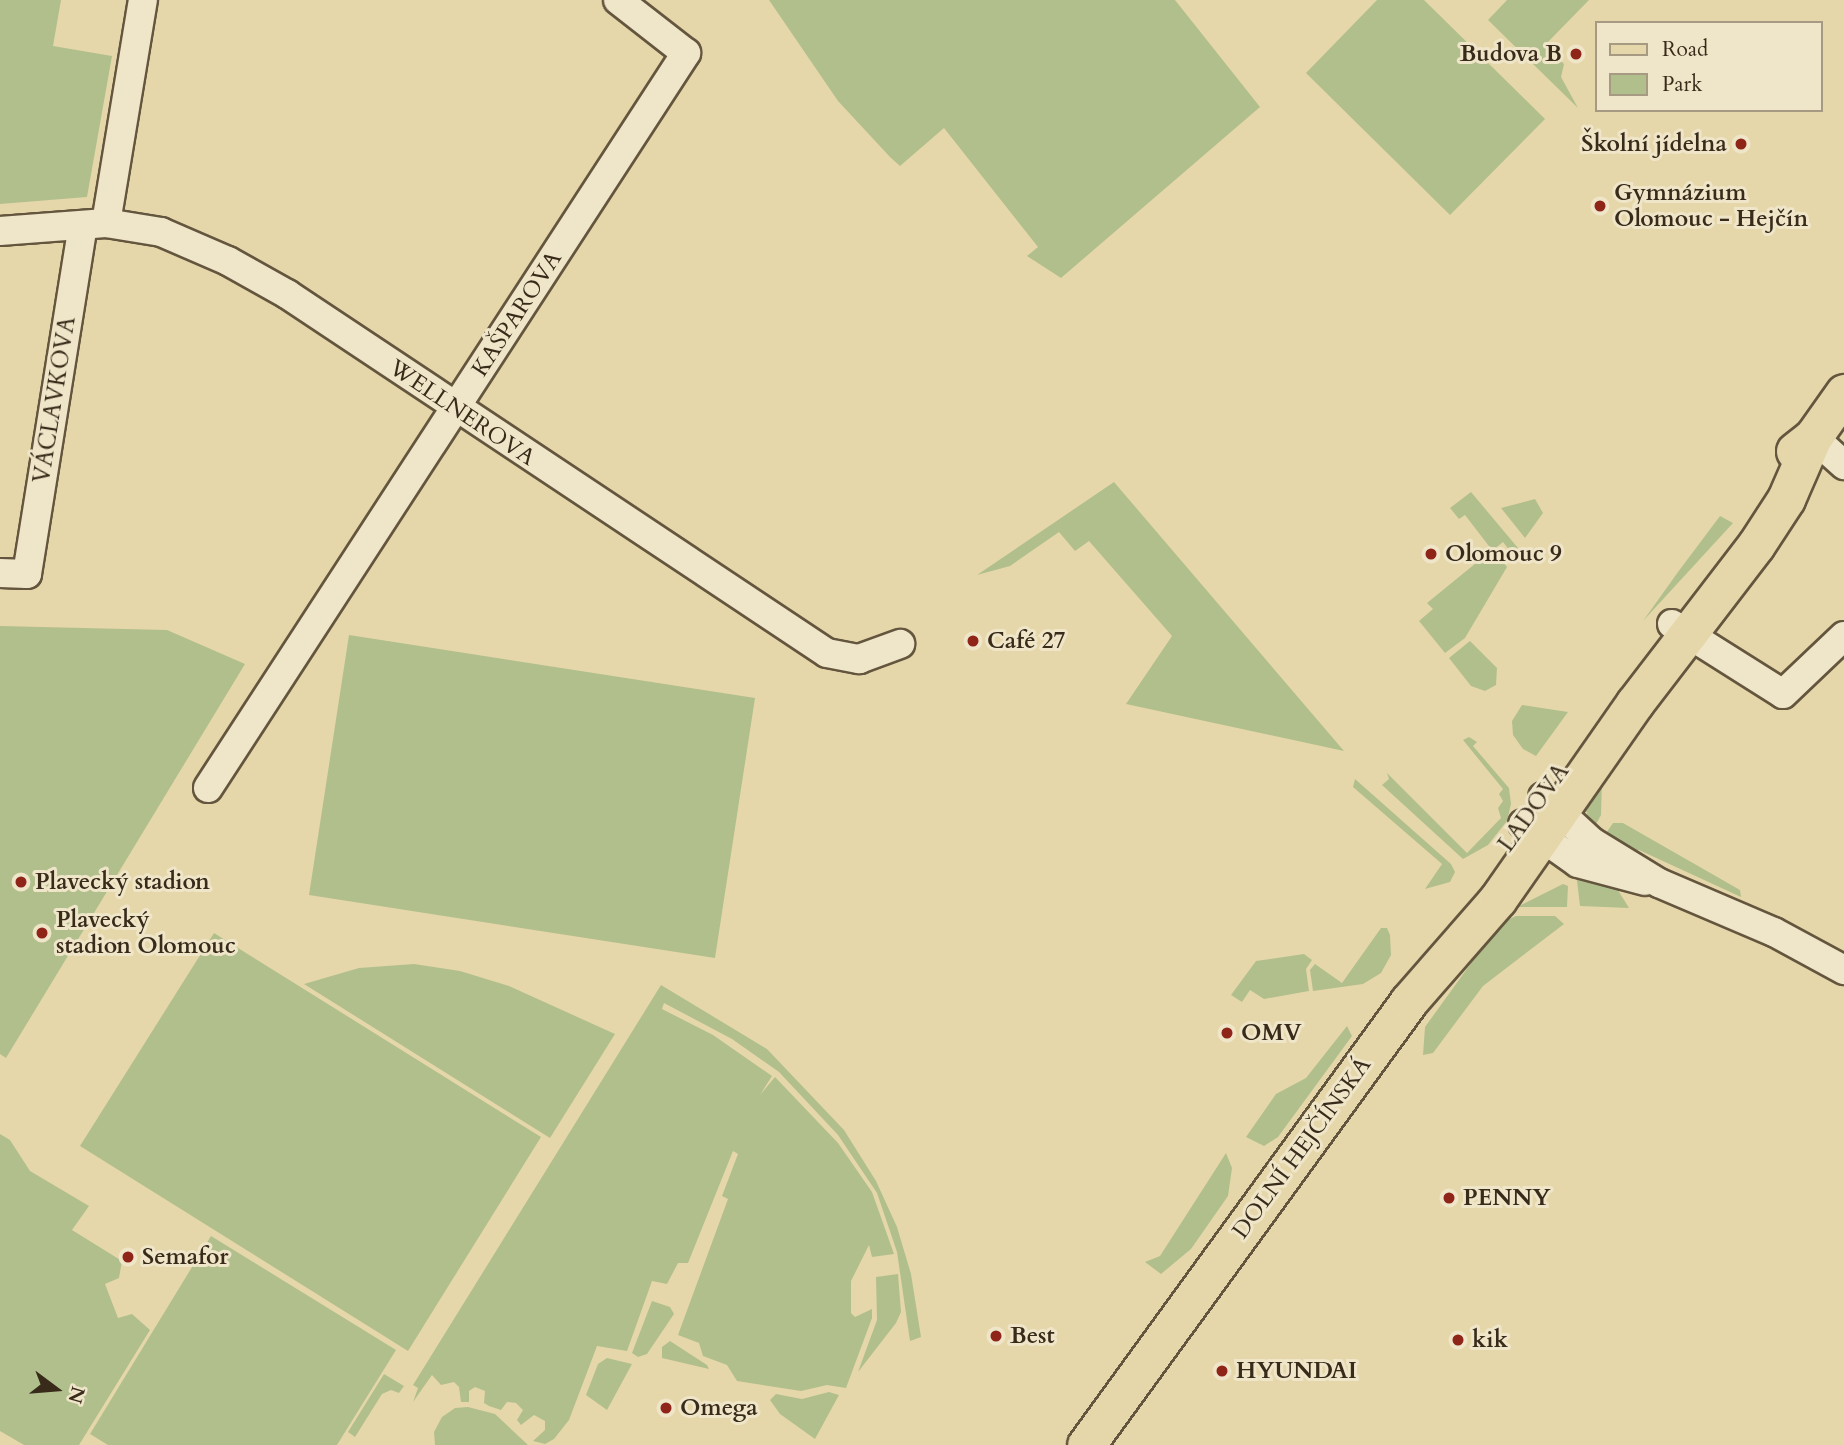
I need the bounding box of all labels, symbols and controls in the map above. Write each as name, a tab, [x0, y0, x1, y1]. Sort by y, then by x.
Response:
legend	[1596, 21, 1823, 112]
text: Road	[1662, 35, 1708, 64]
place label: Budova B	[1460, 40, 1562, 68]
marker: Budova B	[1568, 46, 1584, 62]
text: Park	[1662, 70, 1702, 99]
place label: Školní jídelna	[1581, 130, 1727, 158]
marker: Školní jídelna	[1733, 136, 1749, 152]
place label: Gymnázium Olomouc - Hejčín	[1614, 179, 1808, 233]
marker: Gymnázium Olomouc - Hejčín	[1592, 198, 1608, 214]
street label: KAŠPAROVA	[466, 246, 568, 382]
street label: VÁCLAVKOVA	[28, 315, 82, 485]
street label: WELLNEROVA	[384, 354, 540, 472]
place label: Olomouc 9	[1445, 540, 1562, 568]
marker: Olomouc 9	[1423, 546, 1439, 562]
place label: Café 27	[987, 627, 1065, 655]
marker: Café 27	[965, 633, 981, 649]
street label: LADOVA	[1493, 759, 1575, 857]
place label: Plavecký stadion	[35, 868, 210, 896]
marker: Plavecký stadion	[13, 874, 29, 890]
place label: Plavecký stadion Olomouc	[56, 906, 236, 960]
marker: Plavecký stadion Olomouc	[34, 925, 50, 941]
place label: OMV	[1241, 1019, 1302, 1047]
marker: OMV	[1219, 1025, 1235, 1041]
street label: DOLNÍ HEJČÍNSKÁ	[1227, 1052, 1377, 1244]
place label: PENNY	[1463, 1184, 1551, 1212]
marker: PENNY	[1441, 1190, 1457, 1206]
place label: Semafor	[142, 1243, 228, 1271]
marker: Semafor	[120, 1249, 136, 1265]
place label: Best	[1010, 1322, 1055, 1350]
place label: kik	[1472, 1326, 1508, 1354]
marker: Best	[988, 1328, 1004, 1344]
marker: kik	[1450, 1332, 1466, 1348]
north arrow	[21, 1354, 91, 1424]
place label: HYUNDAI	[1236, 1357, 1357, 1385]
marker: HYUNDAI	[1214, 1363, 1230, 1379]
text: N	[61, 1383, 91, 1406]
place label: Omega	[680, 1394, 758, 1422]
marker: Omega	[658, 1400, 674, 1416]

